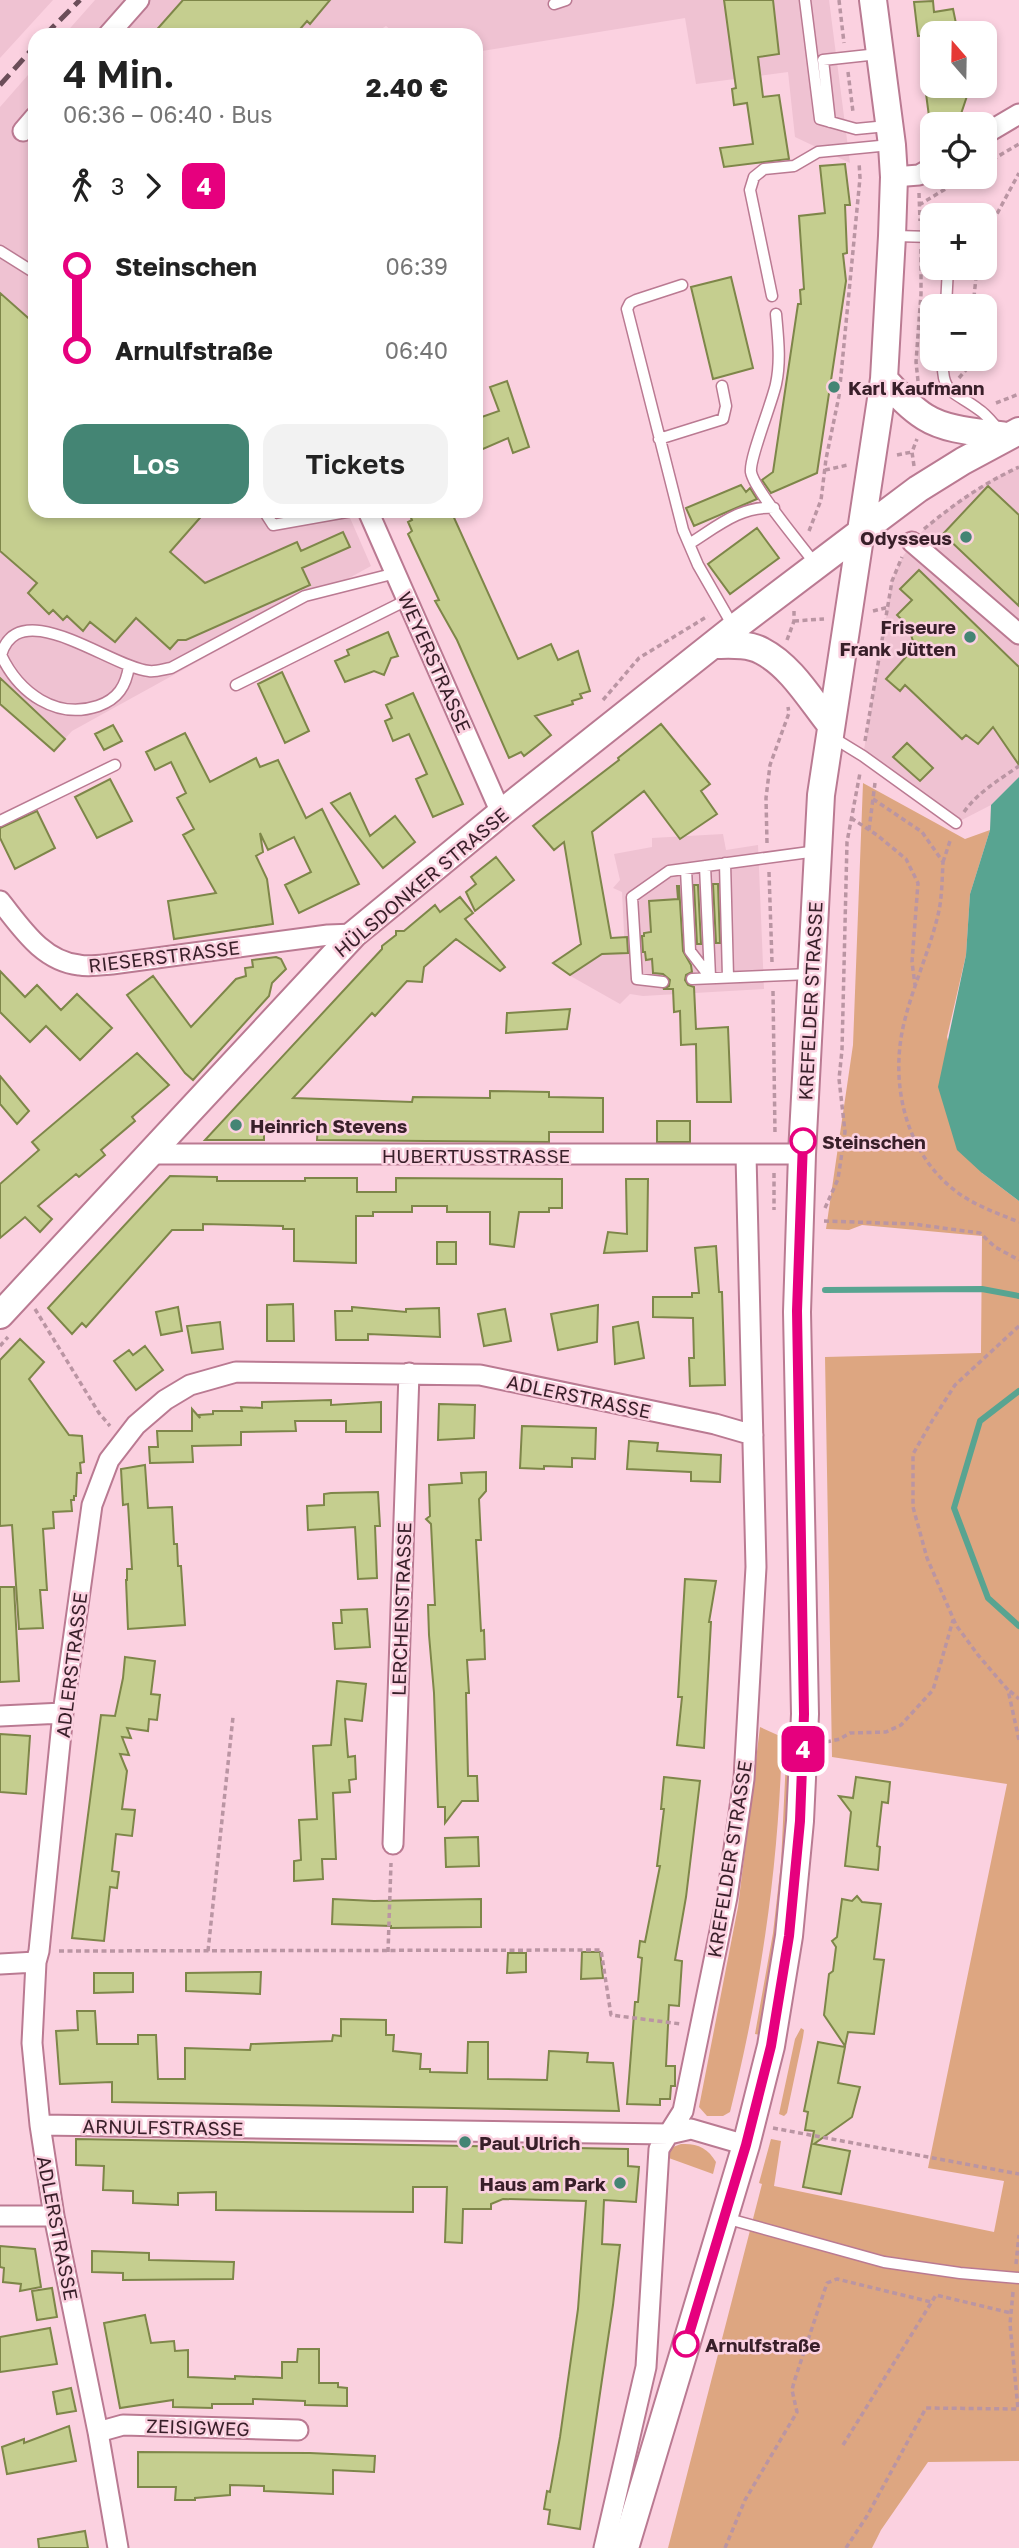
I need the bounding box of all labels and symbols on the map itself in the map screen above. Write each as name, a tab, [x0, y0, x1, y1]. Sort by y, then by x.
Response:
north arrow	[920, 21, 998, 98]
place label: Karl Kaufmann	[848, 376, 985, 399]
marker: Karl Kaufmann	[826, 379, 842, 395]
place label: Odysseus	[860, 526, 952, 549]
marker: Odysseus	[958, 529, 974, 545]
street label: WEYERSTRASSE	[394, 588, 476, 736]
place label: Friseure Frank Jütten	[839, 615, 956, 660]
marker: Friseure Frank Jütten	[962, 629, 978, 645]
street label: HÜLSDONKER STRASSE	[329, 802, 513, 962]
street label: KREFELDER STRASSE	[793, 901, 827, 1101]
street label: RIESERSTRASSE	[87, 935, 241, 977]
place label: Heinrich Stevens	[250, 1114, 408, 1137]
marker: Heinrich Stevens	[228, 1117, 244, 1133]
marker: Steinschen	[790, 1128, 816, 1154]
place label: Steinschen	[822, 1130, 926, 1153]
street label: HUBERTUSSTRASSE	[382, 1144, 570, 1167]
street label: ADLERSTRASSE	[505, 1370, 653, 1422]
street label: LERCHENSTRASSE	[386, 1522, 416, 1696]
street label: ADLERSTRASSE	[51, 1591, 91, 1739]
line badge: 4	[780, 1726, 826, 1772]
street label: KREFELDER STRASSE	[702, 1759, 756, 1959]
street label: ARNULFSTRASSE	[82, 2114, 244, 2140]
place label: Paul Ulrich	[479, 2131, 580, 2154]
marker: Paul Ulrich	[457, 2134, 473, 2150]
street label: ADLERSTRASSE	[33, 2154, 83, 2302]
place label: Haus am Park	[480, 2172, 606, 2195]
marker: Haus am Park	[612, 2175, 628, 2191]
marker: Arnulfstraße	[673, 2331, 699, 2357]
place label: Arnulfstraße	[705, 2333, 820, 2356]
street label: ZEISIGWEG	[146, 2414, 250, 2440]

